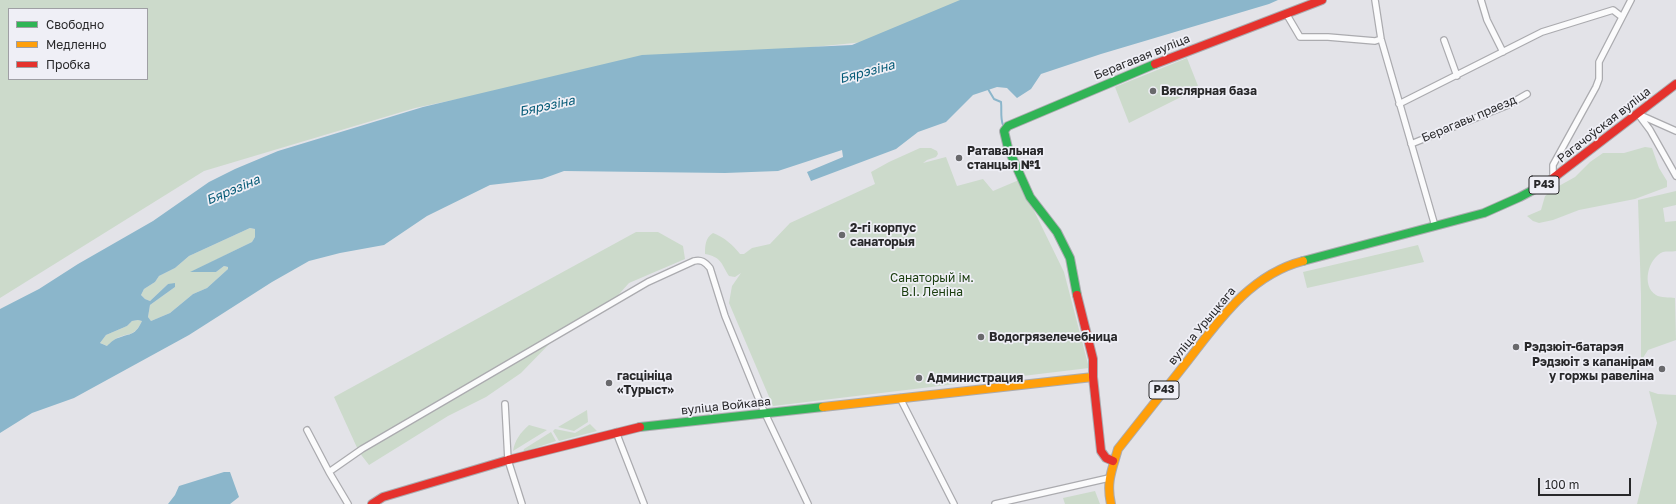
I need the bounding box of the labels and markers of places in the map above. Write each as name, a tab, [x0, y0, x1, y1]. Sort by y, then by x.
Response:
place label: Вяслярная база	[1161, 84, 1257, 98]
marker: Вяслярная база	[1148, 86, 1158, 96]
place label: Ратавальная станцыя №1	[967, 144, 1044, 172]
marker: Ратавальная станцыя №1	[954, 153, 964, 163]
place label: 2-гі корпус санаторыя	[850, 221, 916, 249]
marker: 2-гі корпус санаторыя	[837, 230, 847, 240]
place label: Водогрязелечебница	[989, 330, 1118, 344]
marker: Водогрязелечебница	[976, 332, 986, 342]
place label: Рэдзюіт-батарэя	[1524, 340, 1624, 354]
marker: Рэдзюіт-батарэя	[1511, 342, 1521, 352]
place label: Рэдзюіт з капанірам у горжы равеліна	[1532, 355, 1654, 383]
marker: Рэдзюіт з капанірам у горжы равеліна	[1657, 364, 1667, 374]
place label: гасцініца «Турыст»	[617, 369, 674, 397]
place label: Администрация	[927, 371, 1023, 385]
marker: Администрация	[914, 373, 924, 383]
marker: гасцініца «Турыст»	[604, 378, 614, 388]

